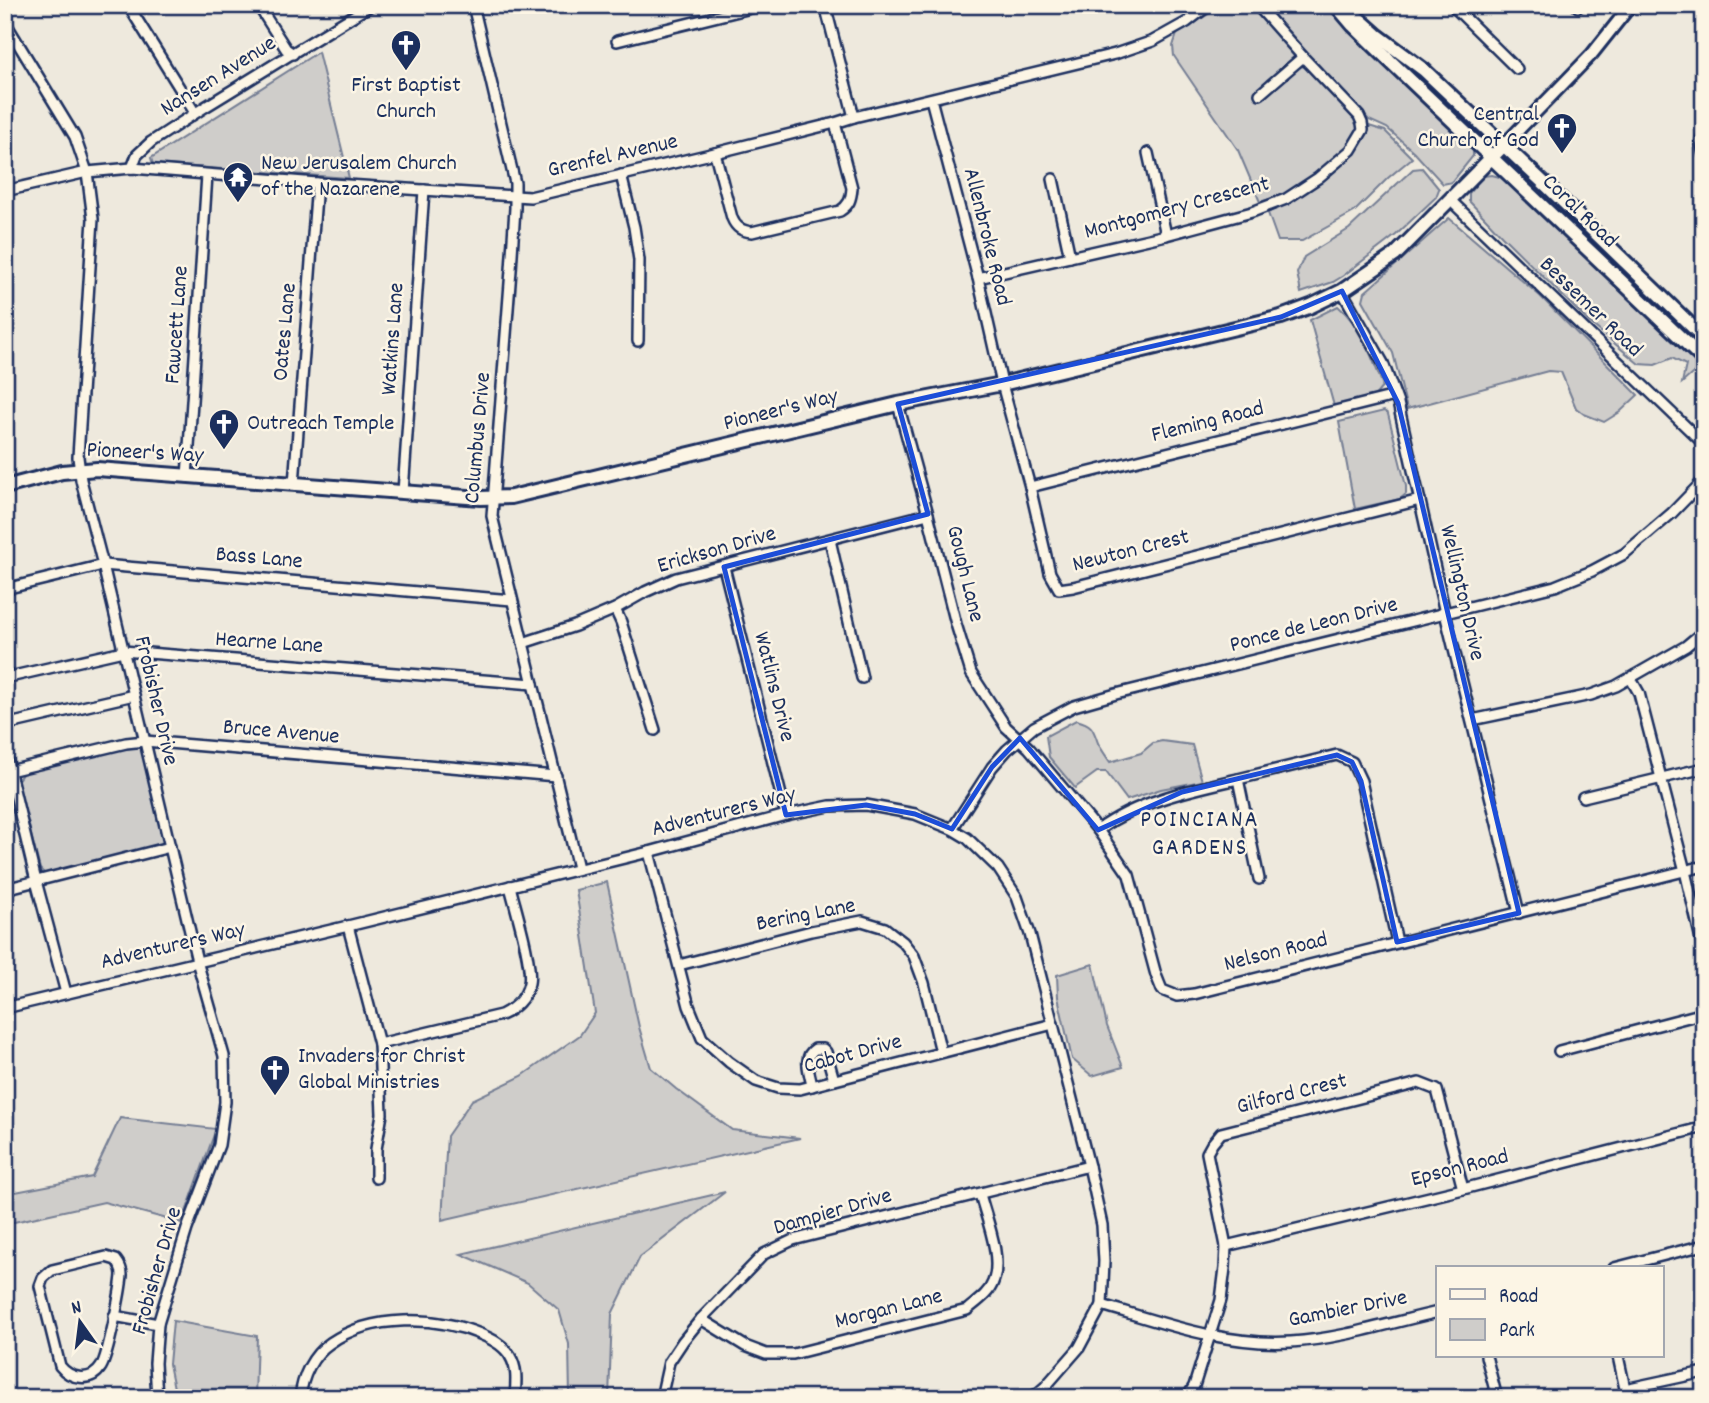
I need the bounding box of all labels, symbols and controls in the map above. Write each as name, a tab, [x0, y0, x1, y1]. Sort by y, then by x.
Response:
street label: Nansen Avenue	[155, 28, 283, 126]
church icon: First Baptist Church	[389, 28, 423, 72]
place label: First Baptist Church	[351, 70, 461, 129]
place label: Central Church of God	[1417, 99, 1540, 158]
church icon: Central Church of God	[1545, 111, 1579, 155]
street label: Grenfel Avenue	[545, 126, 681, 188]
place label: New Jerusalem Church of the Nazarene	[261, 148, 457, 207]
temple icon: New Jerusalem Church of the Nazarene	[221, 160, 255, 204]
street label: Allenbroke Road	[953, 165, 1019, 309]
street label: Coral Road	[1533, 167, 1625, 257]
street label: Montgomery Crescent	[1081, 168, 1273, 250]
street label: Bessemer Road	[1531, 250, 1649, 366]
street label: Fawcett Lane	[157, 265, 199, 385]
street label: Oates Lane	[265, 281, 307, 383]
street label: Watkins Lane	[374, 282, 414, 396]
street label: Columbus Drive	[457, 371, 501, 505]
street label: Pioneer's Way	[720, 381, 842, 441]
street label: Fleming Road	[1148, 393, 1268, 453]
church icon: Outreach Temple	[207, 407, 241, 451]
place label: Outreach Temple	[247, 408, 394, 441]
street label: Pioneer's Way	[86, 434, 205, 474]
street label: Erickson Drive	[654, 518, 780, 584]
street label: Gough Lane	[936, 522, 992, 626]
street label: Newton Crest	[1069, 522, 1193, 582]
street label: Wellington Drive	[1429, 522, 1493, 664]
street label: Bass Lane	[214, 539, 304, 579]
street label: Ponce de Leon Drive	[1227, 589, 1401, 663]
street label: Hearne Lane	[214, 624, 324, 664]
street label: Watlins Drive	[743, 629, 803, 745]
street label: Frobisher Drive	[124, 633, 186, 769]
street label: Bruce Avenue	[221, 711, 341, 755]
street label: Adventurers Way	[648, 779, 800, 847]
district label: POINCIANA GARDENS	[1140, 804, 1260, 866]
street label: Bering Lane	[753, 890, 859, 942]
street label: Adventurers Way	[97, 914, 249, 980]
street label: Nelson Road	[1221, 924, 1331, 982]
street label: Cabot Drive	[800, 1026, 906, 1084]
place label: Invaders for Christ Global Ministries	[298, 1041, 465, 1100]
church icon: Invaders for Christ Global Ministries	[258, 1053, 292, 1097]
street label: Gilford Crest	[1233, 1065, 1351, 1125]
street label: Epson Road	[1408, 1141, 1512, 1197]
street label: Dampier Drive	[770, 1180, 896, 1246]
street label: Frobisher Drive	[124, 1203, 192, 1339]
legend	[1436, 1266, 1664, 1358]
street label: Morgan Lane	[832, 1281, 946, 1339]
street label: Gambier Drive	[1286, 1282, 1410, 1338]
text: Road	[1499, 1283, 1538, 1313]
north arrow	[46, 1288, 116, 1358]
text: N	[69, 1295, 85, 1323]
text: Park	[1499, 1317, 1535, 1347]

